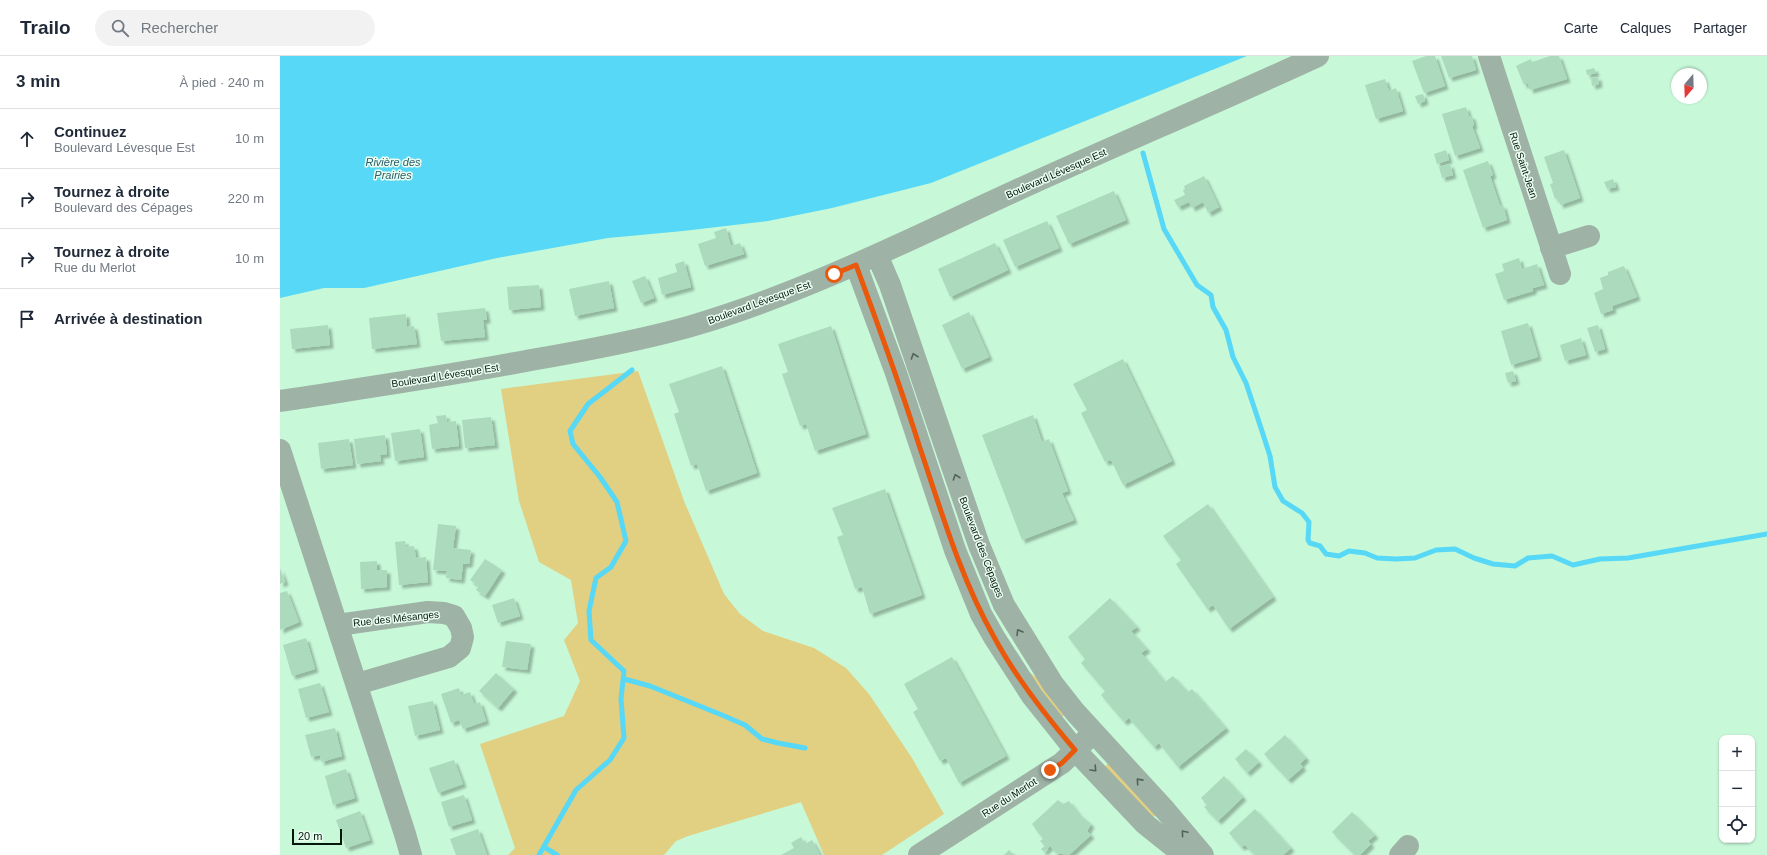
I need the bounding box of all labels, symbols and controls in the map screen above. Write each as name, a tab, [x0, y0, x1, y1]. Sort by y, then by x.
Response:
search box	[95, 10, 375, 46]
text: Trailo	[20, 17, 71, 38]
icon: search	[109, 17, 131, 39]
text: Rechercher	[141, 19, 218, 36]
text: Carte	[1564, 20, 1598, 36]
text: Calques	[1620, 20, 1671, 36]
text: Partager	[1693, 20, 1747, 36]
north arrow	[1671, 68, 1707, 104]
text: 3 min	[16, 72, 60, 91]
text: À pied · 240 m	[179, 75, 264, 90]
text: Continuez	[54, 123, 127, 140]
icon: ahead	[16, 128, 38, 150]
text: 10 m	[235, 131, 264, 146]
street label: Rue Saint-Jean	[1508, 131, 1539, 200]
text: Boulevard Lévesque Est	[54, 140, 195, 155]
street label: Boulevard Lévesque Est	[1004, 146, 1108, 201]
water label: Rivière des Prairies	[365, 156, 421, 181]
text: Tournez à droite	[54, 183, 170, 200]
icon: right	[16, 188, 38, 210]
text: 220 m	[228, 191, 264, 206]
text: Boulevard des Cépages	[54, 200, 193, 215]
text: Tournez à droite	[54, 243, 170, 260]
icon: right	[16, 248, 38, 270]
text: 10 m	[235, 251, 264, 266]
text: Rue du Merlot	[54, 260, 136, 275]
route start	[825, 265, 843, 283]
street label: Boulevard Lévesque Est	[706, 279, 812, 326]
icon: arrive	[16, 308, 38, 330]
text: Arrivée à destination	[54, 310, 202, 327]
one-way arrow	[911, 352, 919, 359]
street label: Boulevard Lévesque Est	[391, 362, 500, 389]
one-way arrow	[953, 474, 961, 481]
street label: Boulevard des Cépages	[957, 495, 1006, 599]
street label: Rue des Mésanges	[353, 609, 439, 628]
one-way arrow	[1017, 629, 1024, 636]
map controls	[1719, 735, 1755, 843]
button: +	[1719, 735, 1755, 771]
route end	[1041, 761, 1059, 779]
one-way arrow	[1089, 764, 1096, 772]
button: −	[1719, 771, 1755, 807]
street label: Rue du Merlot	[980, 776, 1039, 819]
one-way arrow	[1136, 778, 1143, 786]
button: locate	[1719, 807, 1755, 843]
scale bar	[292, 827, 342, 846]
text: 20 m	[298, 830, 322, 842]
one-way arrow	[1181, 830, 1188, 837]

